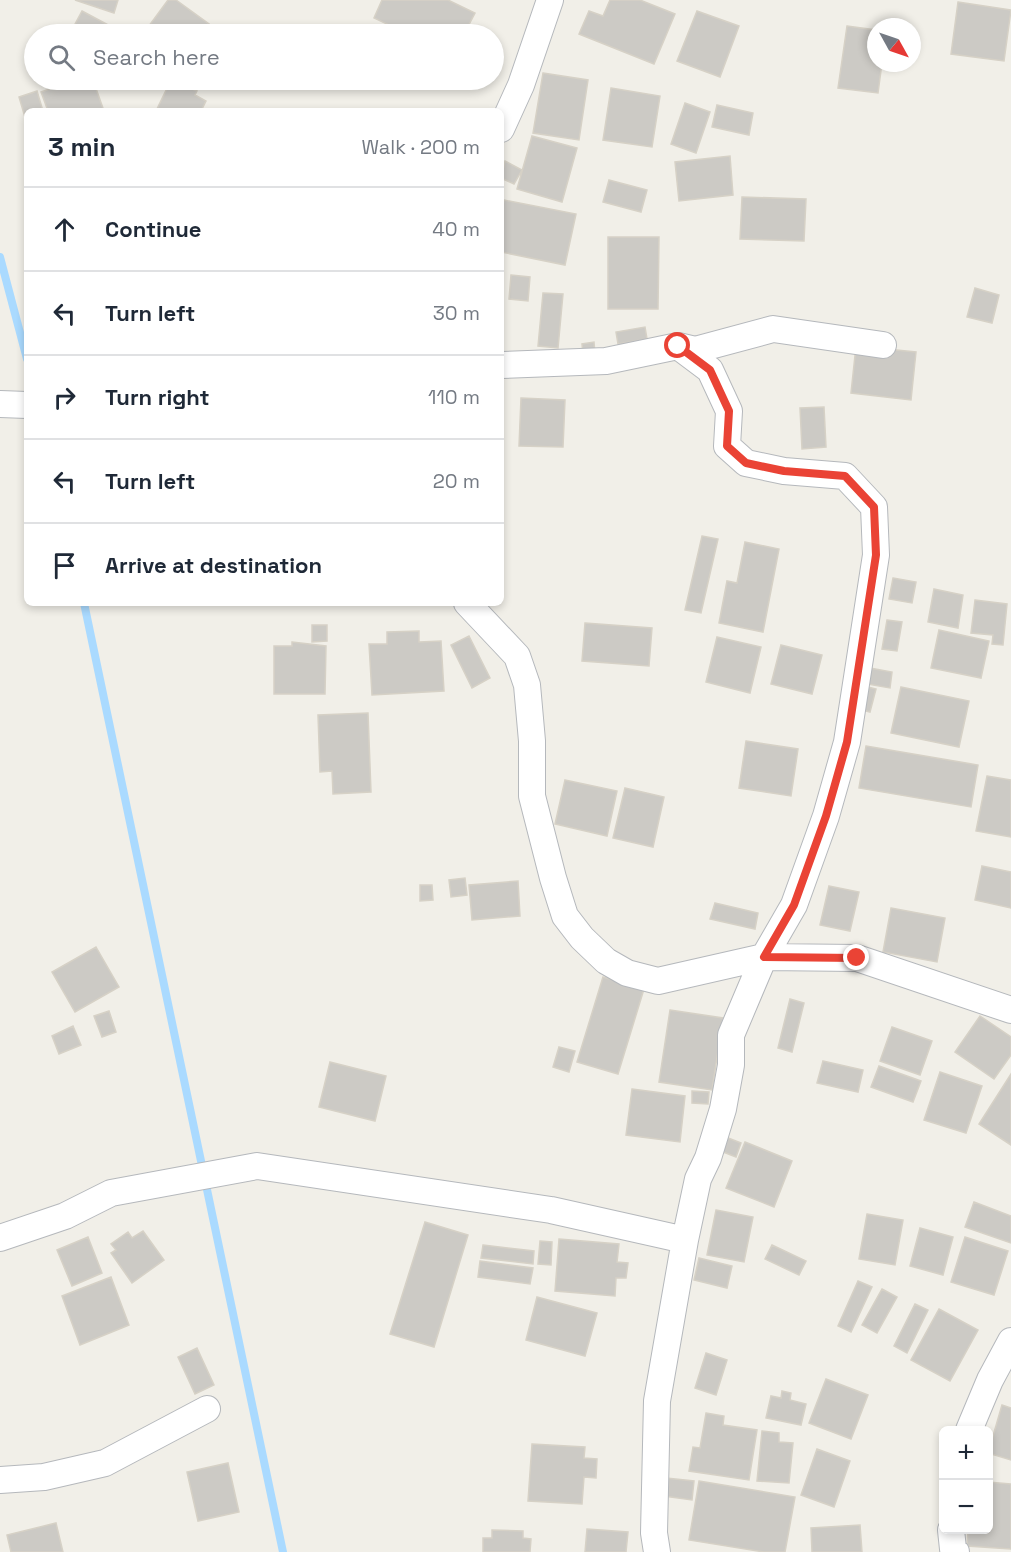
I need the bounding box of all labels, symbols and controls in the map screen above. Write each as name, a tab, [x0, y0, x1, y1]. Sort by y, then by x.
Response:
north arrow	[867, 18, 921, 72]
search box	[24, 24, 504, 90]
icon: search	[45, 41, 78, 74]
text: Search here	[93, 43, 220, 71]
text: 3 min	[48, 130, 116, 164]
text: Walk · 200 m	[361, 134, 480, 160]
icon: ahead	[48, 213, 81, 246]
text: Continue	[105, 215, 201, 243]
text: 40 m	[432, 216, 480, 242]
icon: left	[48, 297, 81, 330]
text: Turn left	[105, 299, 195, 327]
text: 30 m	[433, 300, 480, 326]
route start	[664, 332, 690, 358]
icon: right	[48, 381, 81, 414]
text: Turn right	[105, 383, 210, 411]
text: 110 m	[428, 384, 480, 410]
icon: left	[48, 465, 81, 498]
text: Turn left	[105, 467, 195, 495]
text: 20 m	[433, 468, 480, 494]
icon: arrive	[48, 549, 81, 582]
text: Arrive at destination	[105, 551, 322, 579]
route end	[843, 944, 869, 970]
map controls	[939, 1426, 993, 1534]
button: +	[939, 1426, 993, 1480]
button: −	[939, 1480, 993, 1534]

